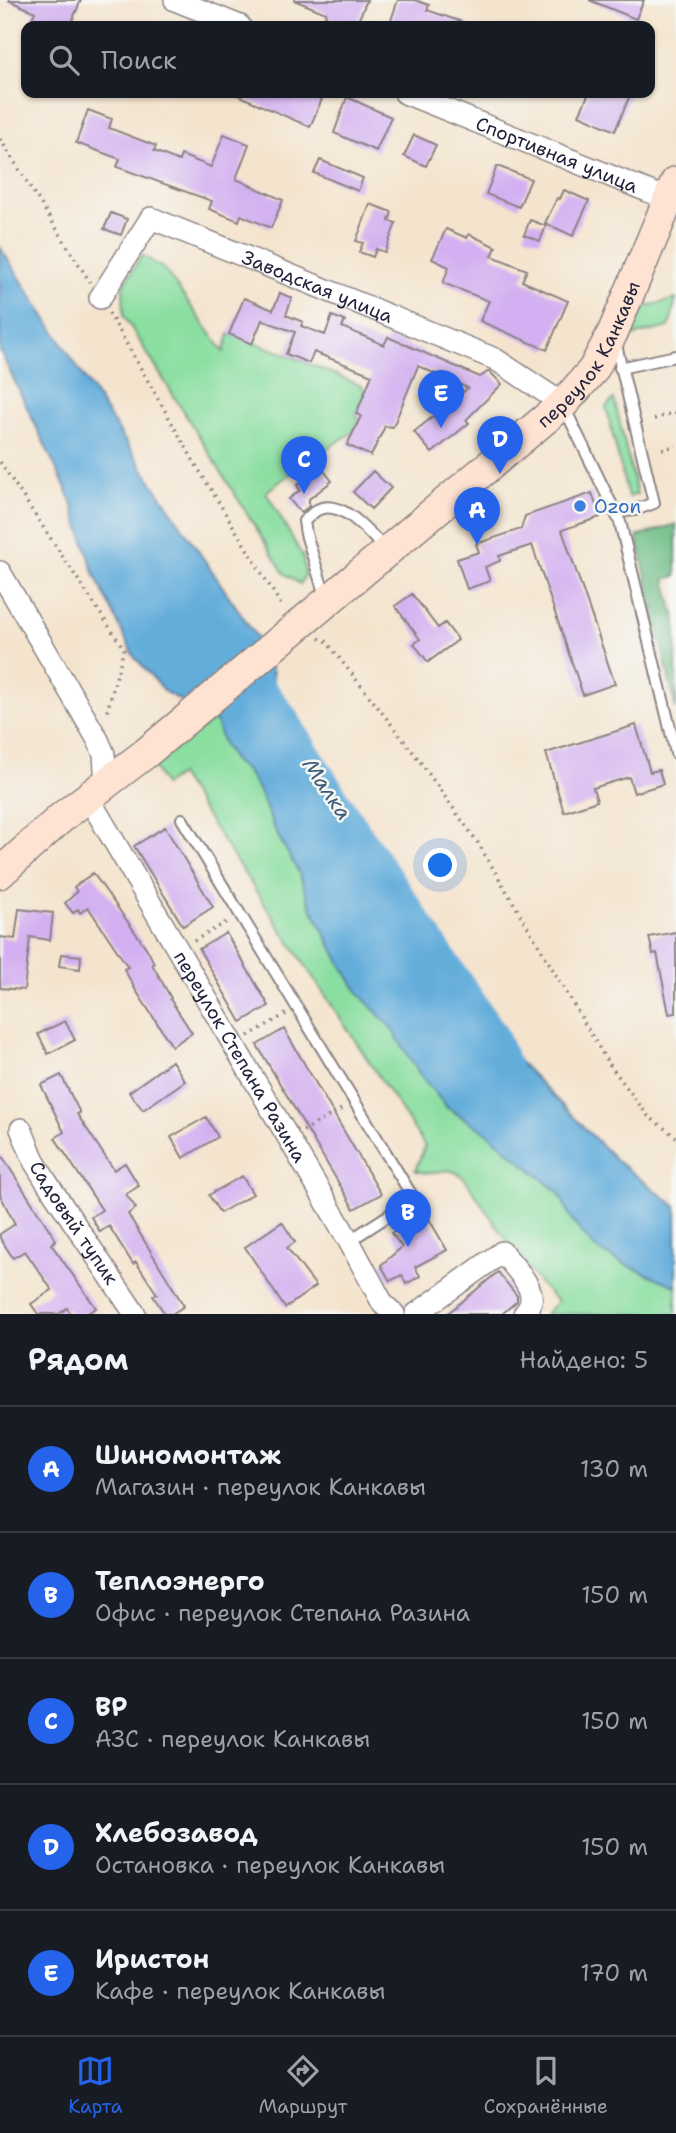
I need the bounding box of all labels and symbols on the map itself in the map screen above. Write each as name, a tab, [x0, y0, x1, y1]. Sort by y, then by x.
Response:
street label: Спортивная улица	[472, 111, 642, 199]
street label: Заводская улица	[238, 245, 397, 329]
street label: переулок Канкавы	[532, 277, 646, 433]
pin: E	[418, 370, 464, 428]
pin: D	[477, 416, 523, 474]
pin: C	[281, 436, 327, 494]
pin: A	[454, 487, 500, 545]
place label: Ozon	[594, 494, 641, 519]
marker: Ozon	[572, 498, 588, 514]
water label: Малка	[296, 752, 358, 826]
your location	[423, 848, 457, 882]
street label: переулок Степана Разина	[168, 946, 312, 1167]
street label: Садовый тупик	[24, 1156, 124, 1290]
pin: B	[385, 1189, 431, 1247]

